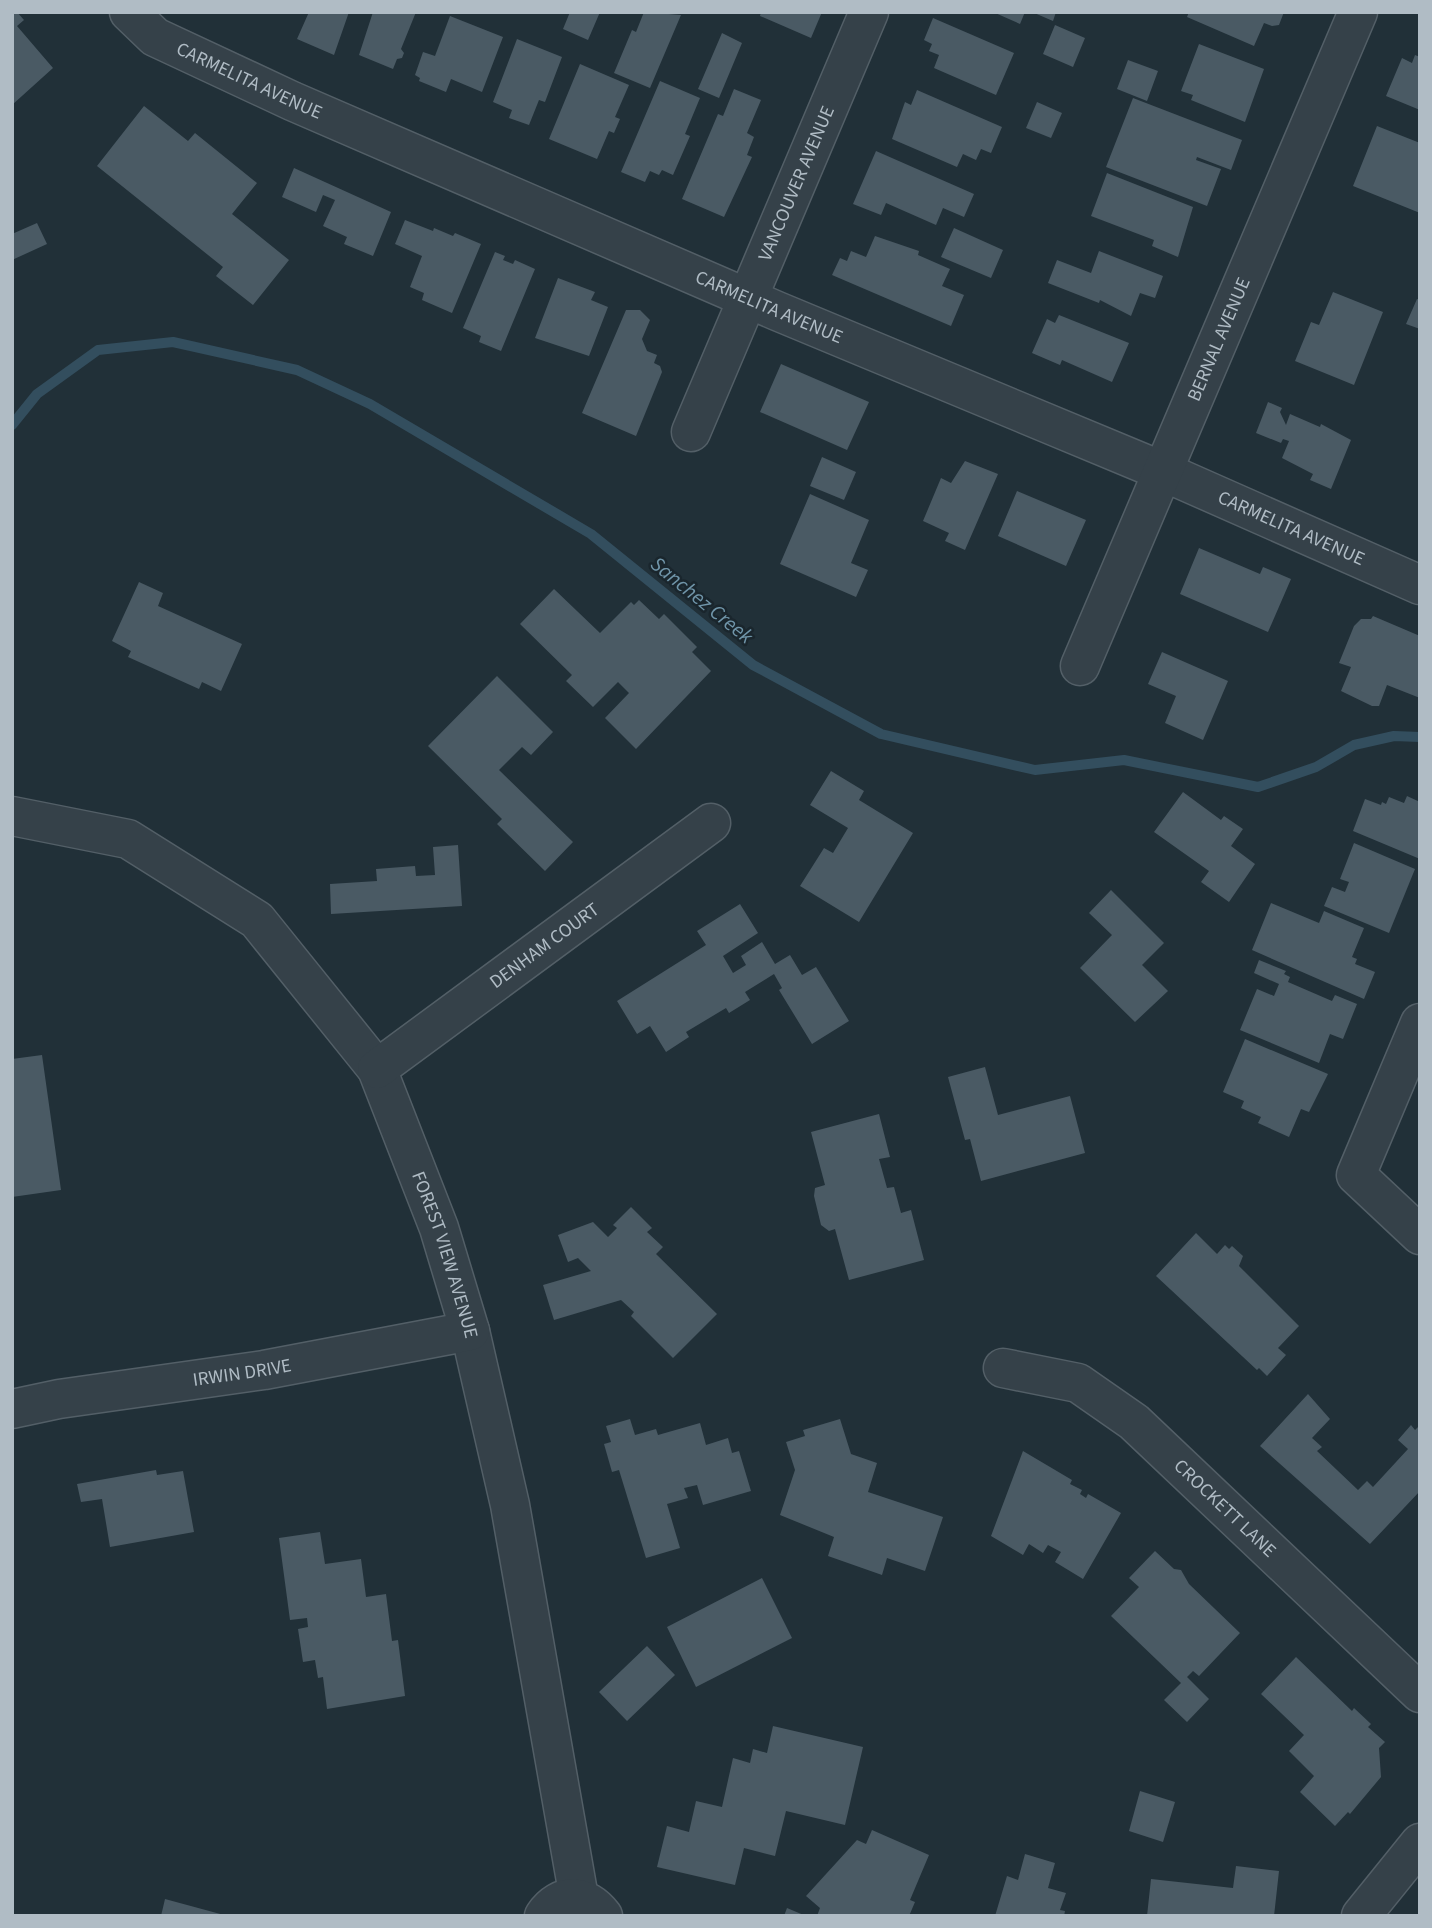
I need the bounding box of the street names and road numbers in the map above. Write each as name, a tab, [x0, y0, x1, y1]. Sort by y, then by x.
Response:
street label: CARMELITA AVENUE	[172, 35, 327, 126]
street label: VANCOUVER AVENUE	[752, 102, 841, 265]
street label: CARMELITA AVENUE	[691, 264, 847, 350]
street label: BERNAL AVENUE	[1181, 273, 1257, 405]
street label: CARMELITA AVENUE	[1213, 484, 1369, 572]
street label: DENHAM COURT	[484, 896, 605, 995]
street label: FOREST VIEW AVENUE	[405, 1167, 485, 1341]
street label: IRWIN DRIVE	[191, 1352, 294, 1393]
street label: CROCKETT LANE	[1168, 1453, 1282, 1563]

